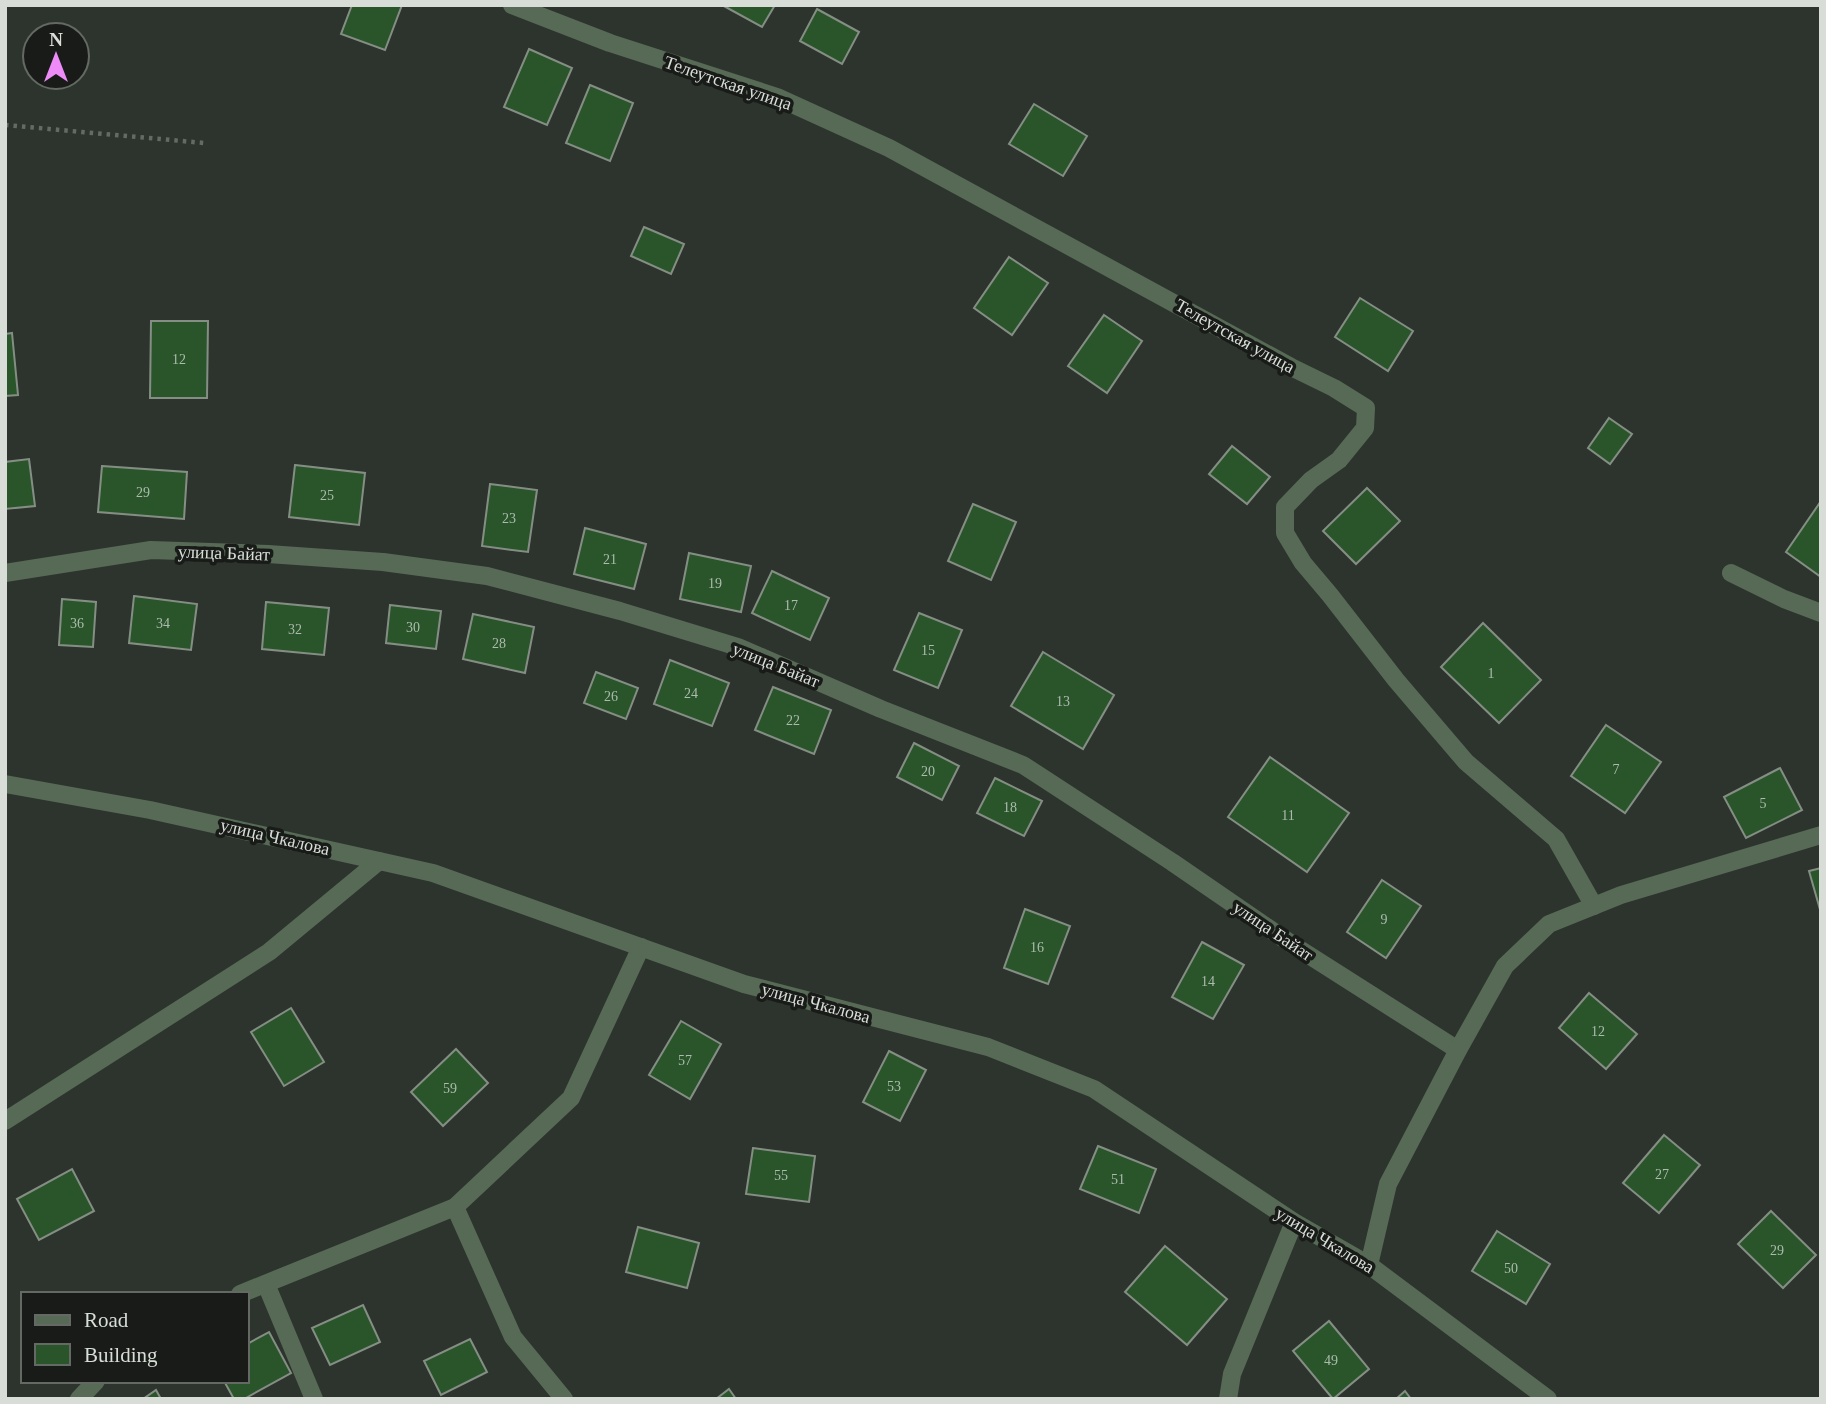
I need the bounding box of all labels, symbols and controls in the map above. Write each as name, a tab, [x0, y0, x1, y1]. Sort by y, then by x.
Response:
north arrow	[21, 21, 91, 91]
text: N	[49, 29, 63, 50]
street label: Телеутская улица	[662, 52, 794, 114]
street label: Телеутская улица	[1172, 295, 1298, 377]
house number: 12	[172, 352, 186, 367]
house number: 29	[136, 485, 150, 500]
house number: 25	[320, 488, 334, 503]
house number: 23	[502, 511, 516, 526]
street label: улица Байат	[178, 541, 271, 565]
house number: 21	[603, 552, 617, 567]
house number: 19	[708, 576, 722, 591]
house number: 17	[784, 598, 798, 613]
house number: 36	[70, 616, 84, 631]
house number: 34	[156, 616, 170, 631]
house number: 30	[406, 620, 420, 635]
house number: 32	[288, 622, 302, 637]
house number: 28	[492, 636, 506, 651]
street label: улица Байат	[729, 638, 823, 692]
house number: 15	[921, 643, 935, 658]
house number: 1	[1488, 666, 1495, 681]
house number: 24	[684, 686, 698, 701]
house number: 26	[604, 689, 618, 704]
house number: 13	[1056, 694, 1070, 709]
house number: 22	[786, 713, 800, 728]
house number: 7	[1613, 762, 1620, 777]
house number: 20	[921, 764, 935, 779]
house number: 5	[1760, 796, 1767, 811]
house number: 18	[1003, 800, 1017, 815]
house number: 11	[1281, 808, 1295, 823]
street label: улица Чкалова	[218, 815, 332, 859]
street label: улица Байат	[1229, 897, 1317, 965]
house number: 9	[1381, 912, 1388, 927]
house number: 16	[1030, 940, 1044, 955]
house number: 14	[1201, 974, 1215, 989]
street label: улица Чкалова	[760, 979, 872, 1027]
house number: 12	[1591, 1024, 1605, 1039]
house number: 57	[678, 1053, 692, 1068]
house number: 53	[887, 1079, 901, 1094]
house number: 59	[443, 1081, 457, 1096]
house number: 27	[1655, 1167, 1669, 1182]
house number: 55	[774, 1168, 788, 1183]
house number: 51	[1111, 1172, 1125, 1187]
street label: улица Чкалова	[1272, 1203, 1378, 1277]
house number: 29	[1770, 1243, 1784, 1258]
house number: 50	[1504, 1261, 1518, 1276]
legend	[21, 1292, 248, 1383]
text: Road	[84, 1308, 129, 1332]
text: Building	[84, 1343, 158, 1367]
house number: 49	[1324, 1353, 1338, 1368]

